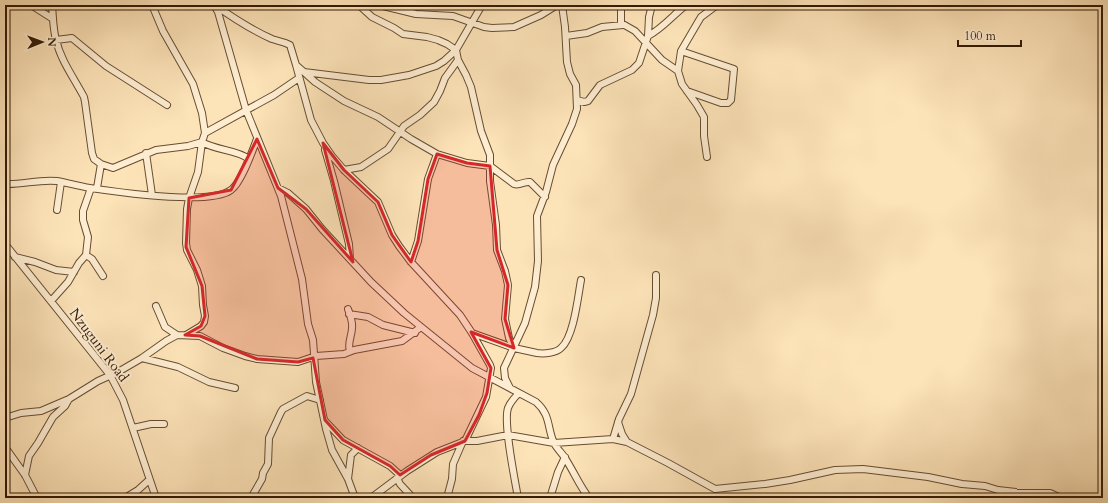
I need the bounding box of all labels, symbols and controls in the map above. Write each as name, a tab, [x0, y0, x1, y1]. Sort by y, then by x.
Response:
north arrow	[22, 22, 62, 62]
scale bar	[958, 22, 1021, 48]
text: 100 m	[964, 28, 997, 44]
text: N	[44, 37, 59, 47]
street label: Nzuguni Road	[65, 304, 133, 386]

